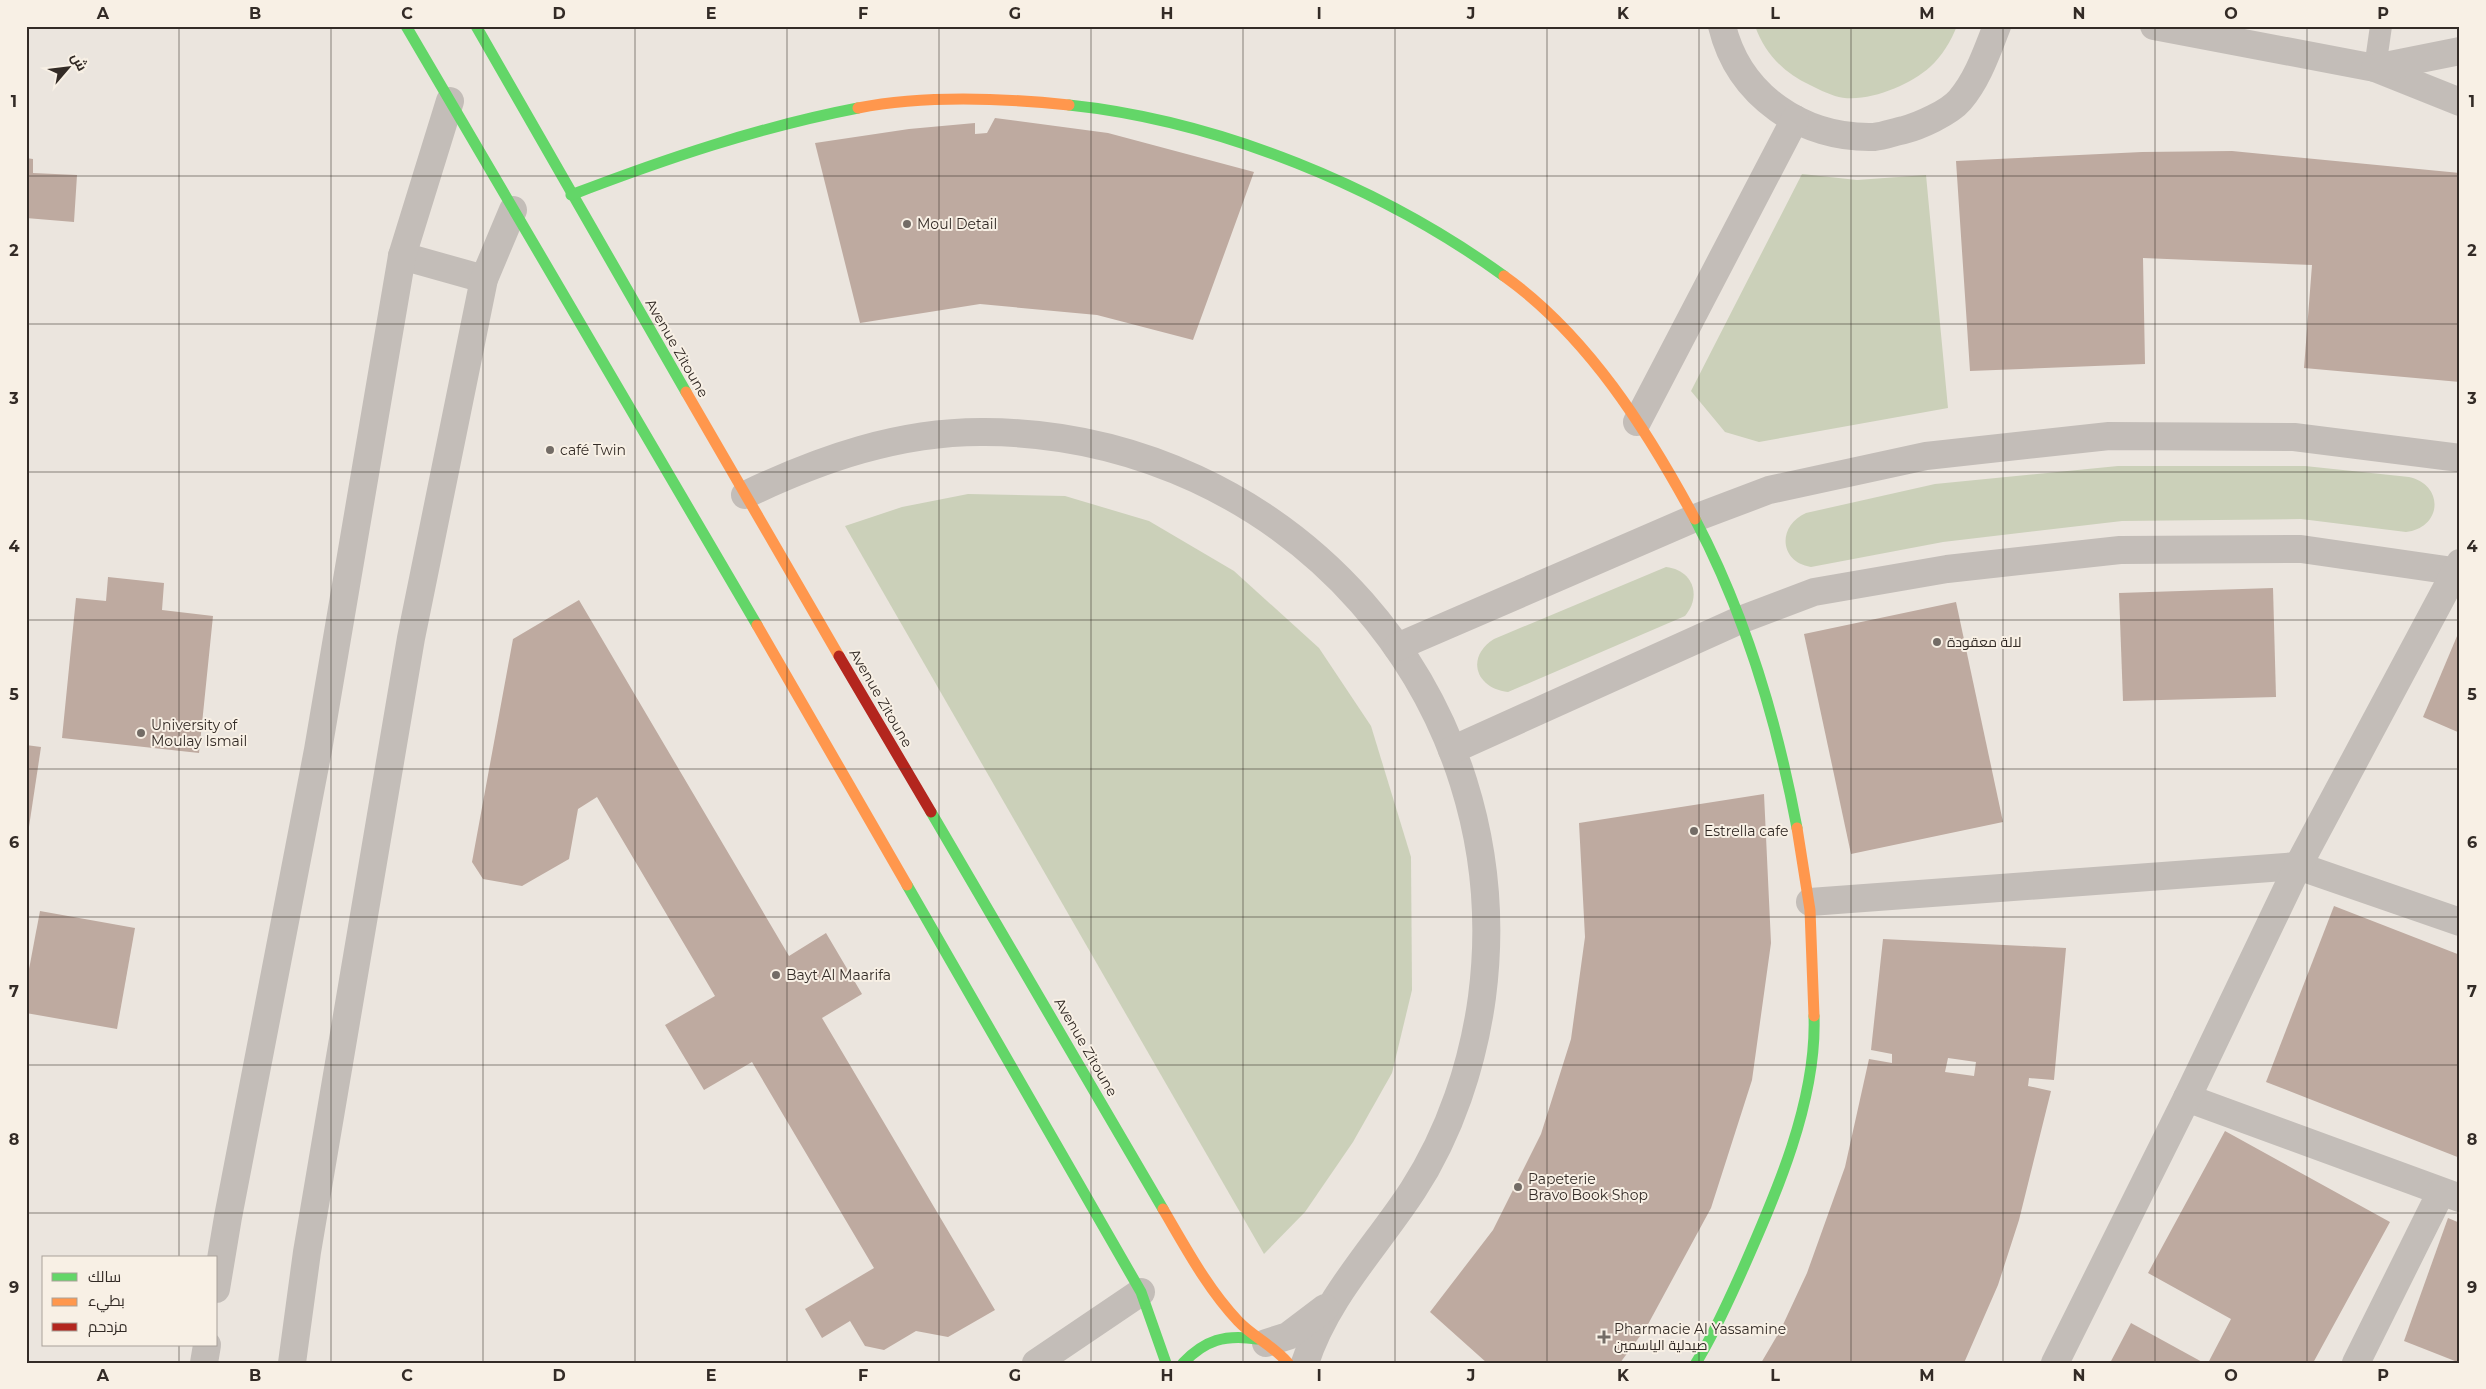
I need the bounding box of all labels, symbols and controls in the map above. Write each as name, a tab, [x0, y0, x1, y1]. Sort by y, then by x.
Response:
text: A	[96, 4, 110, 23]
text: B	[249, 4, 261, 23]
text: C	[401, 4, 413, 23]
text: D	[552, 4, 566, 23]
text: E	[706, 4, 716, 23]
text: F	[858, 4, 868, 23]
text: G	[1009, 4, 1021, 23]
text: H	[1161, 4, 1173, 23]
text: I	[1316, 4, 1322, 23]
text: J	[1466, 4, 1475, 23]
text: K	[1617, 4, 1630, 23]
text: L	[1770, 4, 1780, 23]
text: M	[1919, 4, 1935, 23]
text: N	[2073, 4, 2085, 23]
text: O	[2224, 4, 2238, 23]
text: P	[2377, 4, 2389, 23]
north arrow	[42, 42, 92, 92]
text: ش	[67, 50, 92, 74]
text: 1	[11, 92, 17, 111]
text: 1	[2469, 92, 2475, 111]
place label: Moul Detail	[917, 215, 997, 233]
marker: Moul Detail	[901, 218, 913, 230]
text: 2	[9, 241, 19, 260]
text: 2	[2467, 241, 2477, 260]
street label: Avenue Zitoune	[642, 296, 712, 400]
text: 3	[8, 389, 19, 408]
text: 3	[2466, 389, 2477, 408]
place label: café Twin	[560, 441, 626, 459]
marker: café Twin	[544, 444, 556, 456]
text: 4	[8, 537, 20, 556]
text: 4	[2466, 537, 2478, 556]
place label: لالة معقودة	[1947, 633, 2022, 651]
marker: لالة معقودة	[1931, 636, 1943, 648]
street label: Avenue Zitoune	[846, 646, 916, 750]
text: 5	[9, 685, 19, 704]
text: 5	[2467, 685, 2477, 704]
place label: University of Moulay Ismail	[151, 716, 247, 750]
marker: University of Moulay Ismail	[135, 727, 147, 739]
place label: Estrella cafe	[1704, 822, 1788, 840]
marker: Estrella cafe	[1688, 825, 1700, 837]
text: 6	[9, 833, 19, 852]
text: 6	[2467, 833, 2477, 852]
place label: Bayt Al Maarifa	[786, 966, 891, 984]
marker: Bayt Al Maarifa	[770, 969, 782, 981]
text: 7	[9, 982, 19, 1001]
text: 7	[2467, 982, 2477, 1001]
street label: Avenue Zitoune	[1051, 995, 1121, 1099]
text: 8	[9, 1130, 19, 1149]
text: 8	[2467, 1130, 2477, 1149]
place label: Papeterie Bravo Book Shop	[1528, 1170, 1648, 1204]
marker: Papeterie Bravo Book Shop	[1512, 1181, 1524, 1193]
legend	[42, 1256, 218, 1346]
text: سالك	[88, 1267, 121, 1286]
text: 9	[9, 1278, 19, 1297]
text: 9	[2467, 1278, 2477, 1297]
text: بطيء	[88, 1291, 125, 1313]
text: مزدحم	[88, 1317, 128, 1337]
place label: Pharmacie Al Yassamine صيدلية الياسمين	[1614, 1320, 1786, 1354]
marker: Pharmacie Al Yassamine صيدلية الياسمين	[1598, 1331, 1610, 1343]
text: A	[96, 1366, 110, 1385]
text: B	[249, 1366, 261, 1385]
text: C	[401, 1366, 413, 1385]
text: D	[552, 1366, 566, 1385]
text: E	[706, 1366, 716, 1385]
text: F	[858, 1366, 868, 1385]
text: G	[1009, 1366, 1021, 1385]
text: H	[1161, 1366, 1173, 1385]
text: I	[1316, 1366, 1322, 1385]
text: J	[1466, 1366, 1475, 1385]
text: K	[1617, 1366, 1630, 1385]
text: L	[1770, 1366, 1780, 1385]
text: M	[1919, 1366, 1935, 1385]
text: N	[2073, 1366, 2085, 1385]
text: O	[2224, 1366, 2238, 1385]
text: P	[2377, 1366, 2389, 1385]

